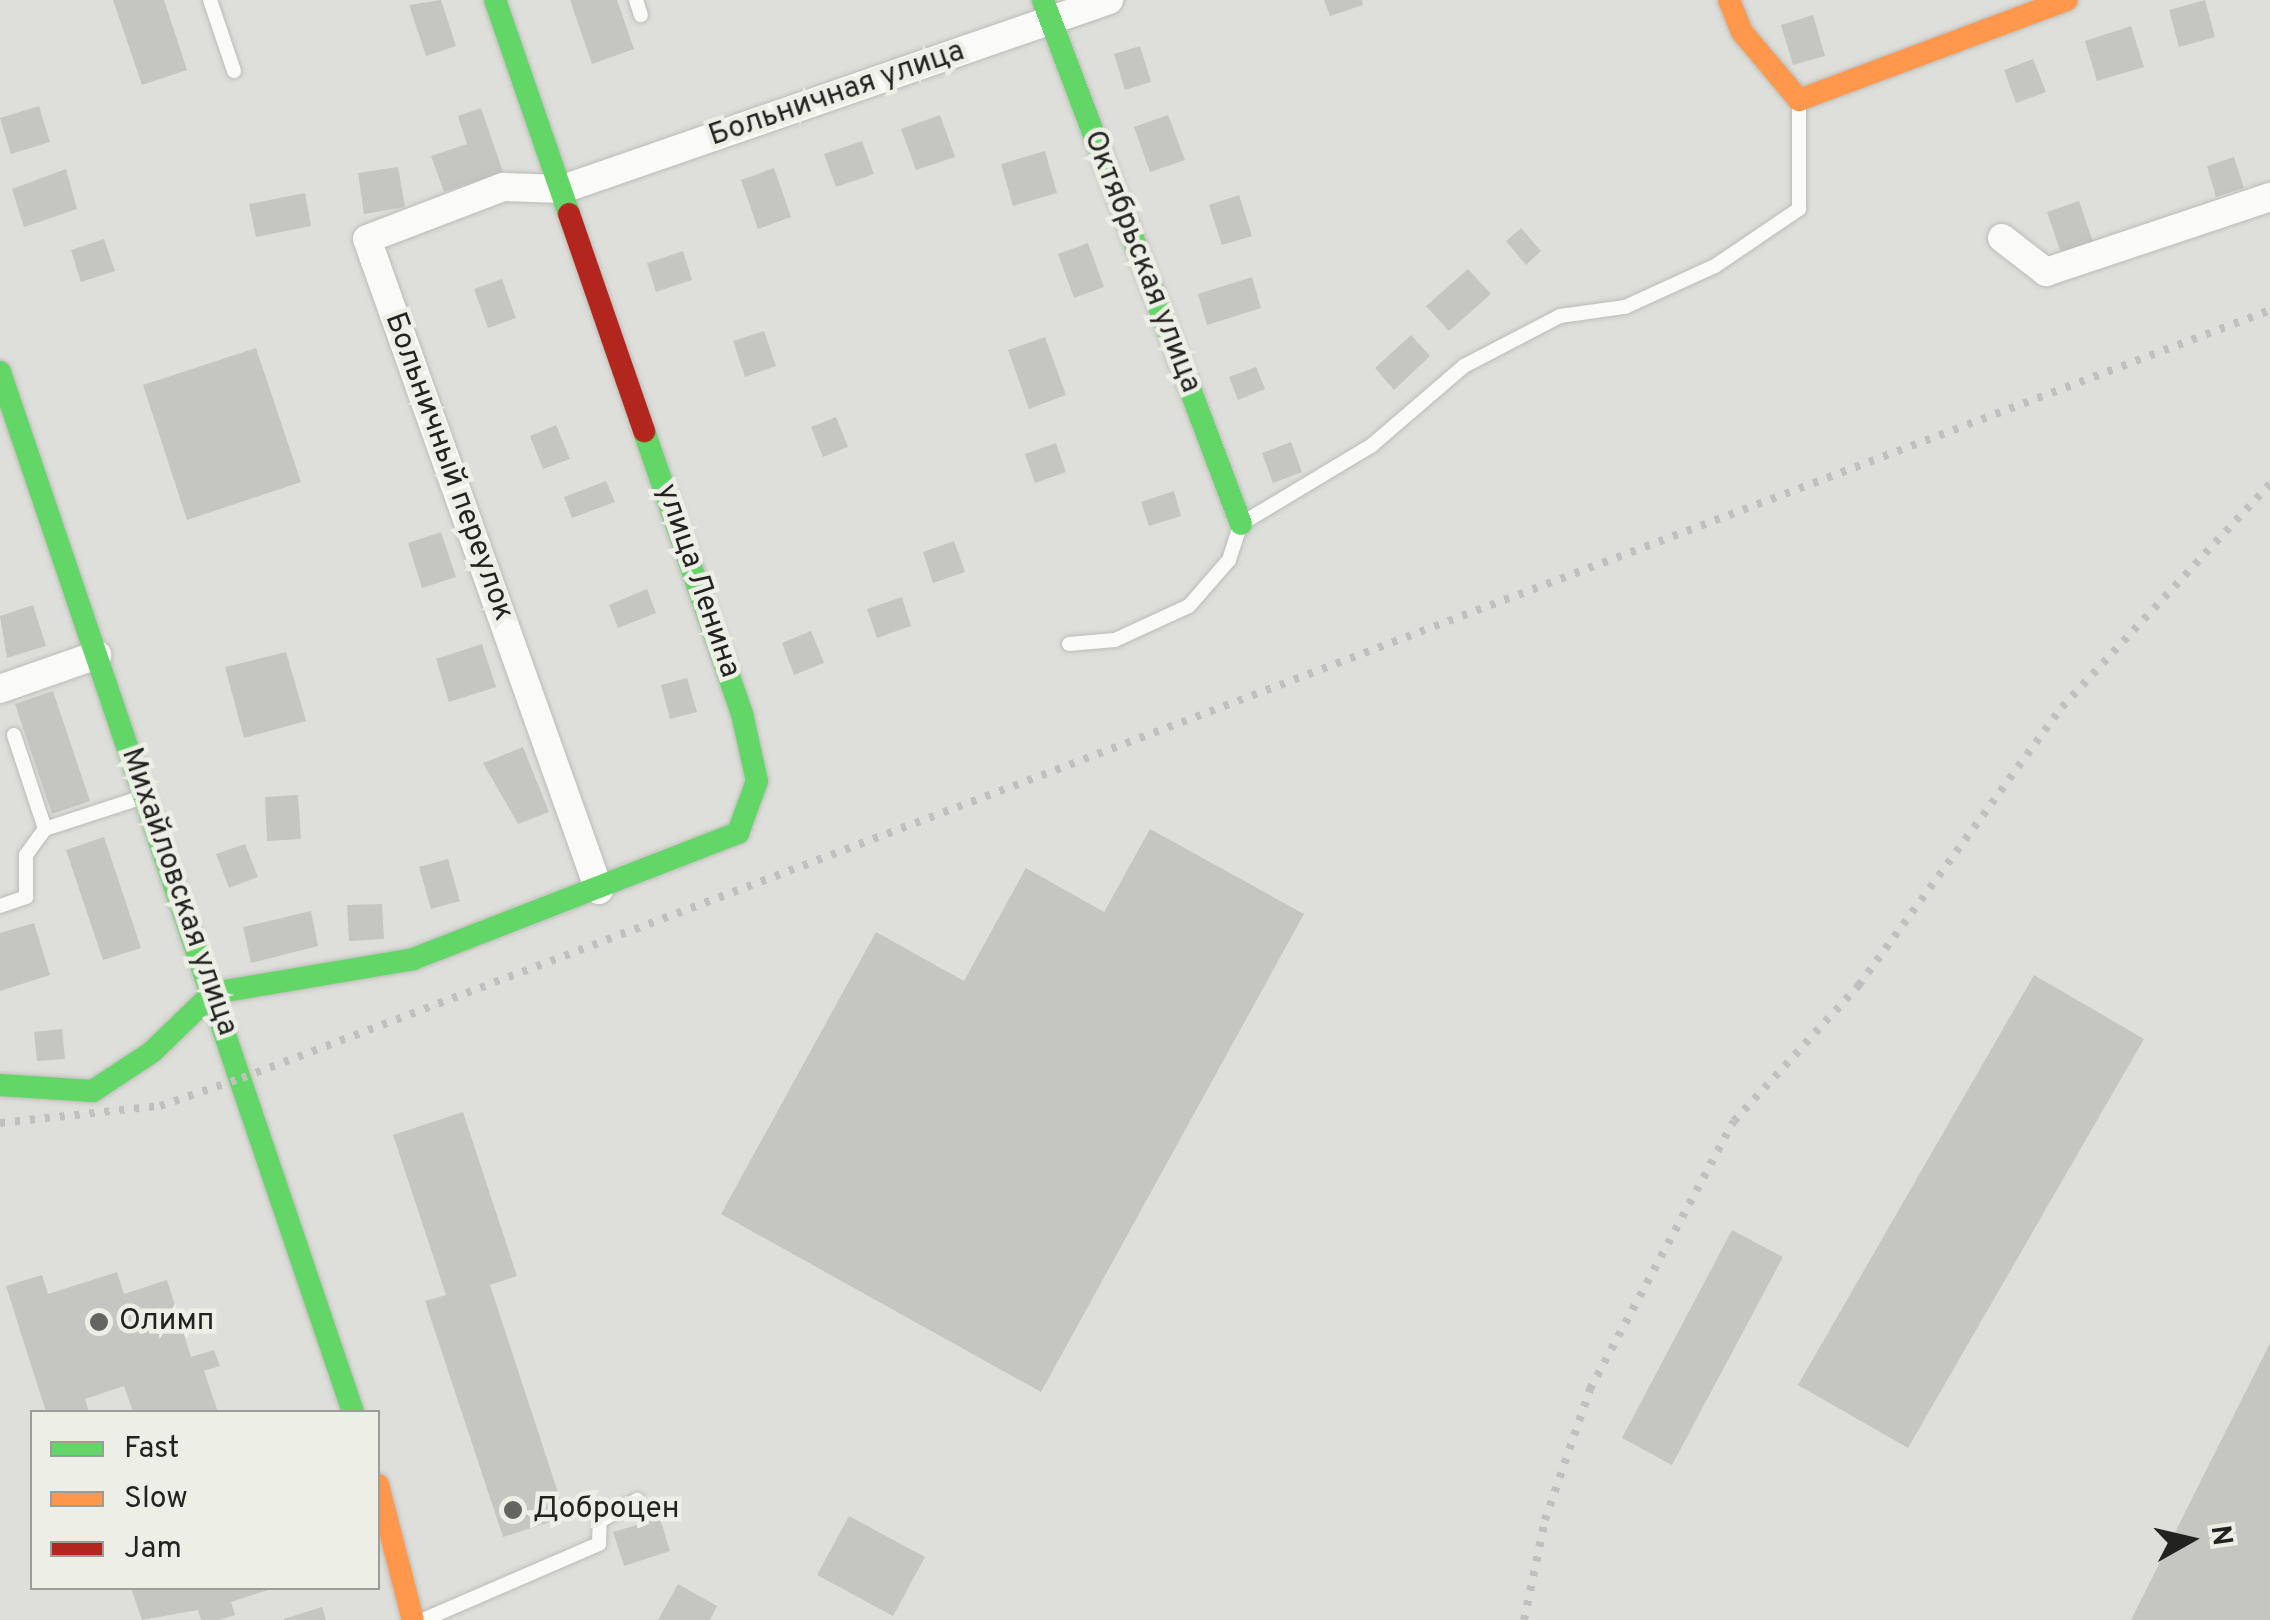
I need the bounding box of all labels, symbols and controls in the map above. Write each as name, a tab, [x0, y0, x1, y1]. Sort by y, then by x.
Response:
street label: Больничная улица	[704, 34, 970, 156]
street label: Октябрьская улица	[1074, 126, 1208, 398]
street label: Больничный переулок	[375, 308, 521, 626]
street label: улица Ленина	[647, 479, 747, 683]
street label: Михайловская улица	[112, 744, 244, 1040]
place label: Олимп	[119, 1304, 214, 1340]
marker: Олимп	[88, 1311, 110, 1333]
legend	[30, 1410, 380, 1590]
text: Fast	[124, 1431, 179, 1468]
text: Slow	[124, 1481, 188, 1518]
north arrow	[2140, 1490, 2240, 1590]
place label: Доброцен	[533, 1492, 680, 1528]
marker: Доброцен	[502, 1499, 524, 1521]
text: N	[2200, 1523, 2239, 1548]
text: Jam	[124, 1531, 182, 1568]

